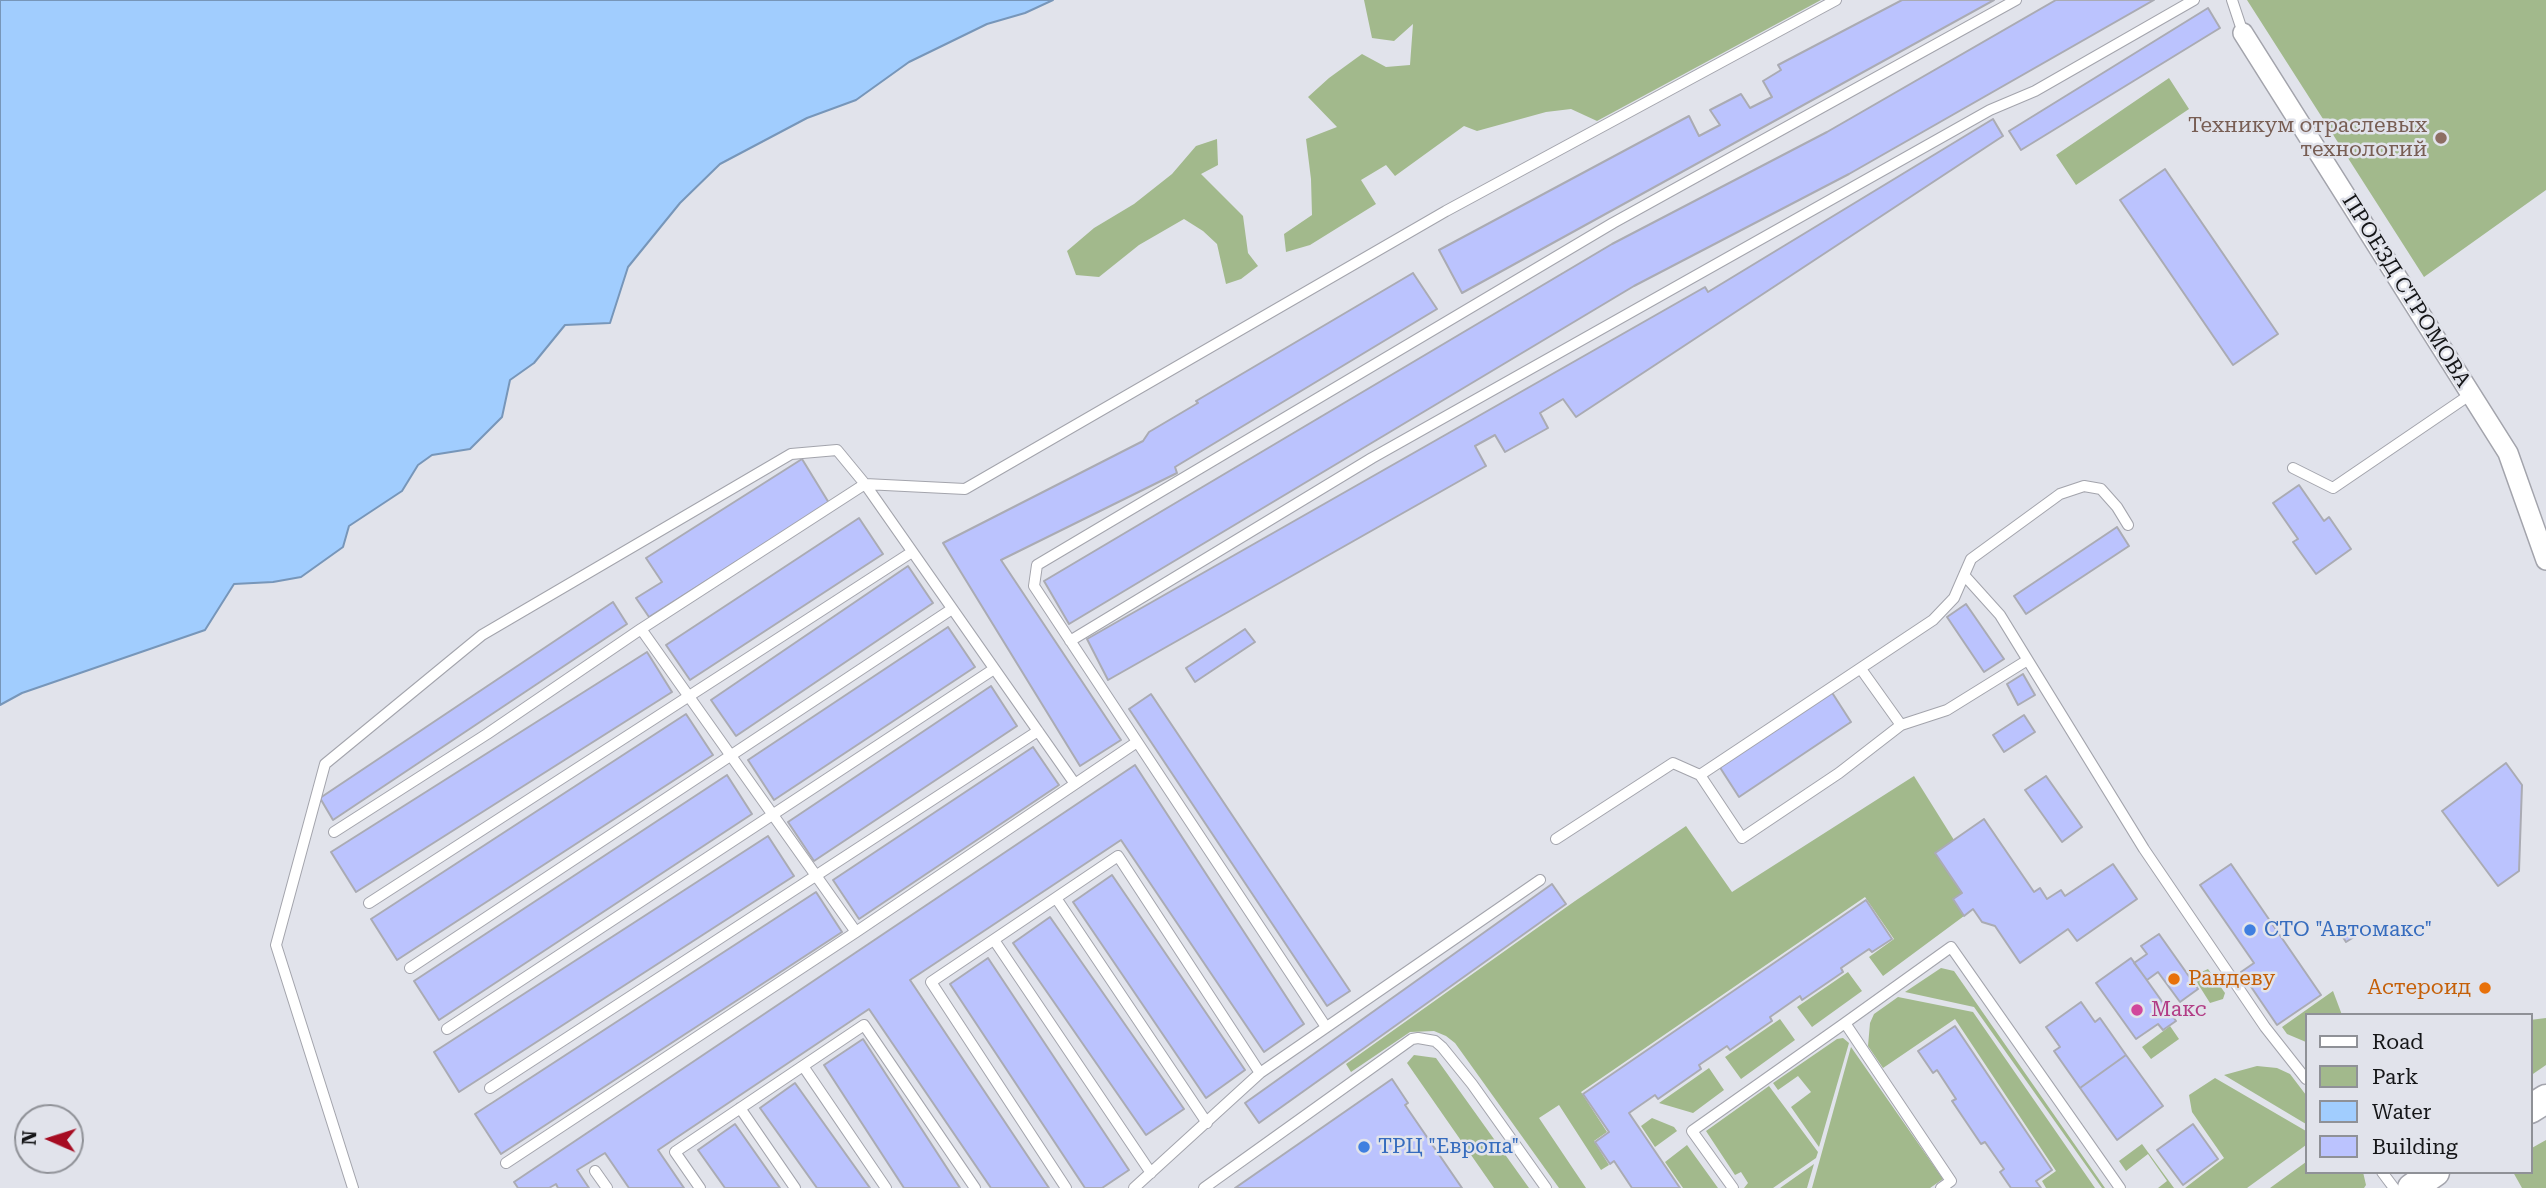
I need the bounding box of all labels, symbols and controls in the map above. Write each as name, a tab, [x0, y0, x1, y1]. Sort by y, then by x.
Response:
place label: Техникум отраслевых технологий	[2188, 113, 2427, 163]
marker: Техникум отраслевых технологий	[2433, 130, 2449, 146]
street label: ПРОЕЗД СТРОМОВА	[2336, 190, 2476, 392]
place label: СТО "Автомакс"	[2264, 917, 2432, 943]
marker: СТО "Автомакс"	[2242, 922, 2258, 938]
place label: Рандеву	[2188, 966, 2275, 992]
marker: Рандеву	[2166, 971, 2182, 987]
place label: Астероид	[2367, 975, 2471, 1001]
marker: Астероид	[2477, 980, 2493, 996]
place label: Макс	[2151, 997, 2207, 1023]
marker: Макс	[2129, 1002, 2145, 1018]
legend	[2304, 1013, 2532, 1174]
text: Road	[2372, 1030, 2424, 1054]
text: Park	[2372, 1065, 2418, 1089]
text: Water	[2372, 1100, 2431, 1124]
north arrow	[14, 1104, 84, 1174]
text: N	[18, 1130, 41, 1146]
place label: ТРЦ "Европа"	[1378, 1134, 1519, 1160]
text: Building	[2372, 1135, 2458, 1159]
marker: ТРЦ "Европа"	[1356, 1139, 1372, 1155]

